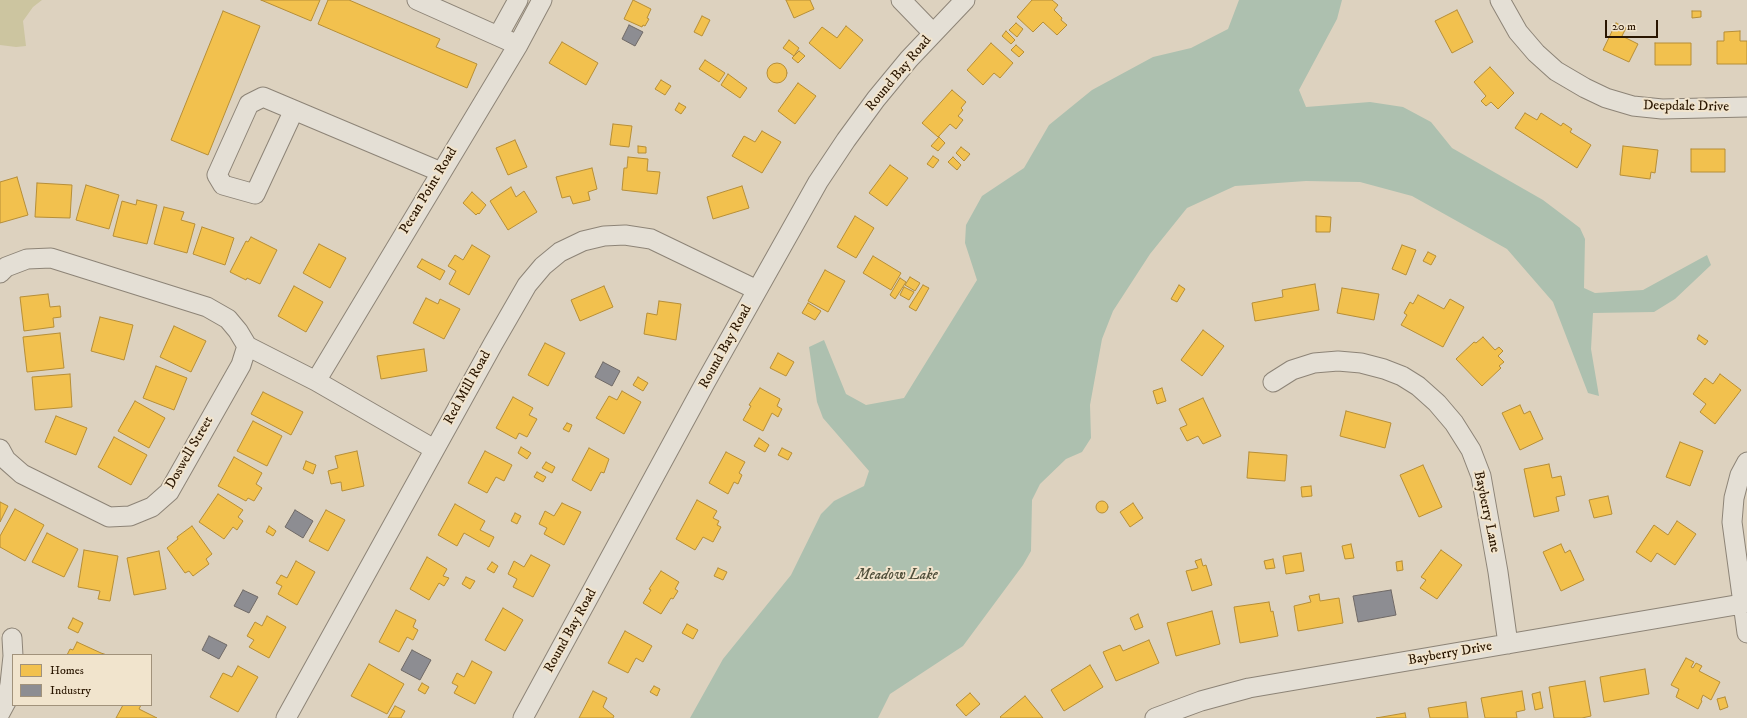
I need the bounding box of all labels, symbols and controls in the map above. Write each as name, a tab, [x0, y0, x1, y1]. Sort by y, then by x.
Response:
scale bar	[1607, 12, 1660, 38]
text: 20 m	[1612, 19, 1636, 34]
street label: Round Bay Road	[863, 33, 935, 115]
street label: Deepdale Drive	[1643, 98, 1729, 116]
street label: Pecan Point Road	[397, 145, 461, 237]
street label: Round Bay Road	[696, 302, 756, 392]
street label: Red Mill Road	[441, 348, 495, 428]
street label: Doswell Street	[162, 414, 218, 492]
street label: Bayberry Lane	[1469, 470, 1503, 554]
water label: Meadow Lake	[856, 567, 938, 585]
street label: Round Bay Road	[541, 586, 601, 676]
street label: Bayberry Drive	[1407, 638, 1493, 670]
legend	[12, 654, 152, 706]
text: Homes	[50, 663, 84, 678]
text: Industry	[50, 683, 91, 698]

